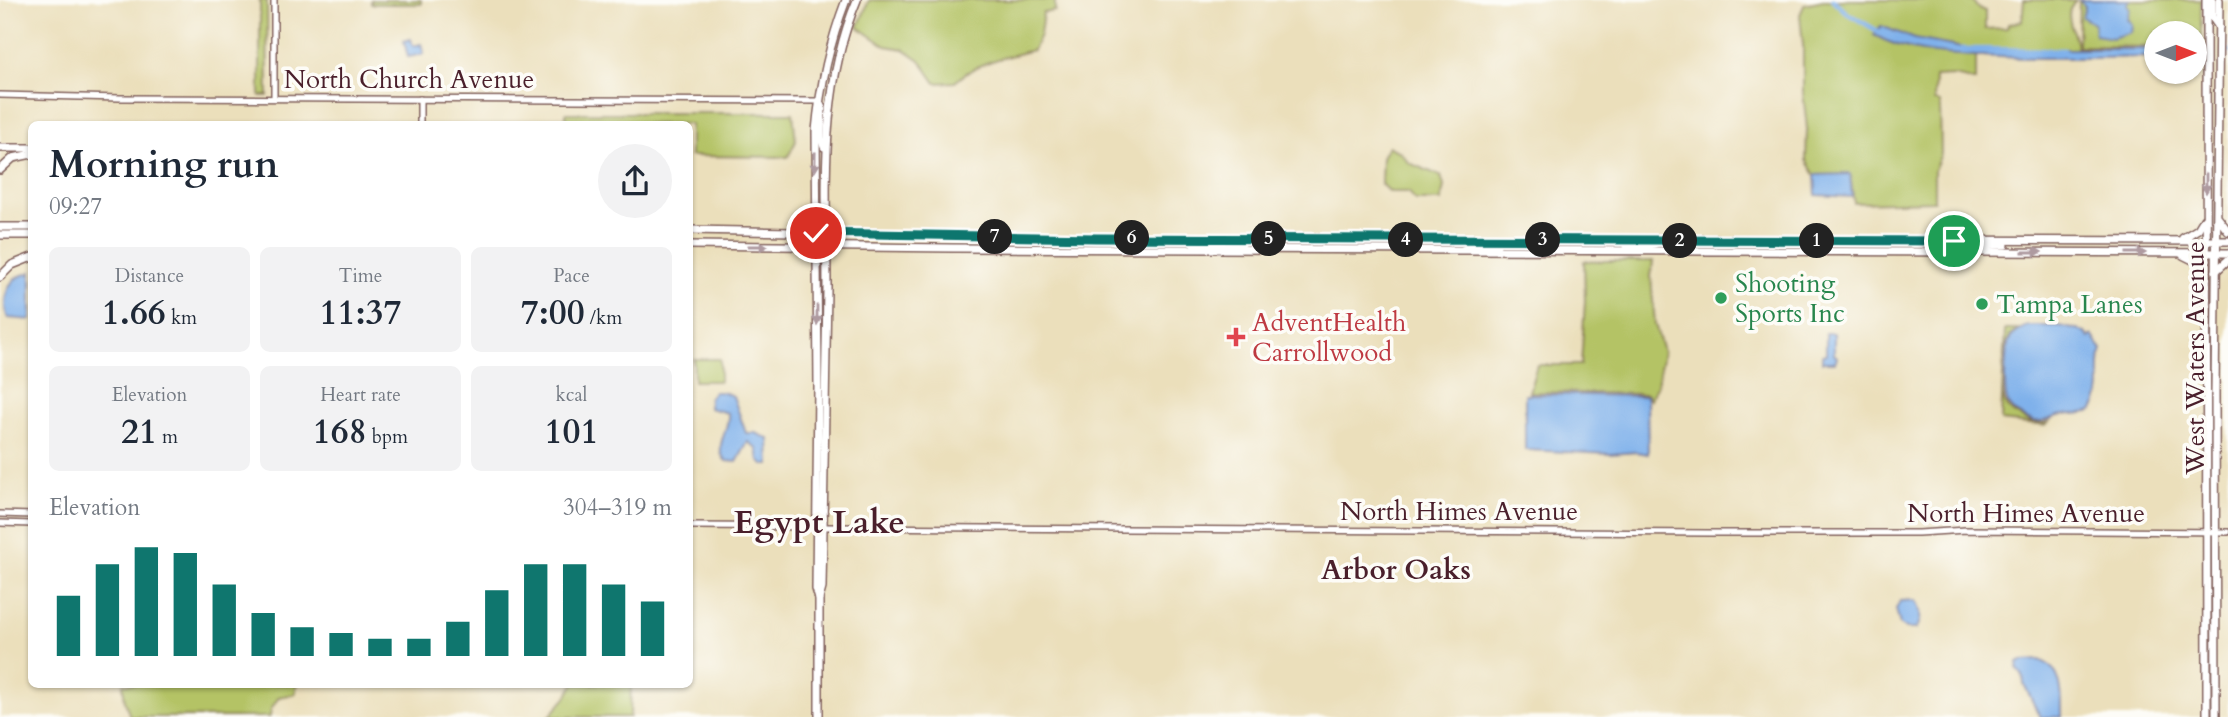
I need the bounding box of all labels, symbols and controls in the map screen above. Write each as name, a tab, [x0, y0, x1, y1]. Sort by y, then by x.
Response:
north arrow	[2144, 21, 2207, 84]
map controls	[2144, 21, 2207, 84]
street label: North Church Avenue	[284, 62, 534, 97]
text: Morning run	[49, 139, 279, 191]
button: share	[598, 144, 672, 218]
one-way arrow	[809, 151, 821, 173]
one-way arrow	[2200, 172, 2212, 194]
text: 09:27	[49, 191, 102, 222]
pin	[786, 203, 846, 263]
pin	[1924, 211, 1984, 271]
icon: check	[797, 214, 835, 252]
pin: 7	[978, 219, 1012, 254]
pin: 6	[1114, 220, 1150, 256]
pin: 5	[1252, 222, 1286, 256]
pin: 4	[1388, 222, 1424, 258]
pin: 3	[1526, 222, 1560, 258]
icon: arrive	[1935, 222, 1973, 260]
text: 7	[990, 223, 999, 249]
text: 6	[1127, 224, 1136, 250]
pin: 2	[1662, 224, 1698, 258]
pin: 1	[1800, 224, 1834, 258]
text: 5	[1264, 225, 1273, 251]
text: 4	[1401, 226, 1410, 252]
text: 3	[1538, 226, 1547, 252]
text: 2	[1675, 227, 1684, 253]
text: 1	[1812, 227, 1821, 253]
one-way arrow	[747, 240, 769, 252]
street label: West Waters Avenue	[2178, 241, 2213, 476]
one-way arrow	[2022, 246, 2044, 258]
one-way arrow	[2125, 247, 2147, 259]
text: Distance	[115, 263, 184, 289]
text: Time	[339, 263, 382, 289]
text: Pace	[553, 263, 590, 289]
place label: Shooting Sports Inc	[1735, 266, 1845, 331]
place label: Tampa Lanes	[1996, 287, 2143, 322]
text: 1.66	[102, 289, 166, 337]
text: 11:37	[320, 289, 401, 337]
text: 7:00	[521, 289, 585, 337]
marker: Shooting Sports Inc	[1713, 290, 1729, 306]
marker: Tampa Lanes	[1974, 296, 1990, 312]
one-way arrow	[811, 304, 823, 326]
text: km	[166, 305, 197, 331]
text: /km	[585, 305, 622, 331]
place label: AdventHealth Carrollwood	[1252, 305, 1406, 370]
marker: AdventHealth Carrollwood	[1226, 327, 1246, 347]
text: Elevation	[112, 382, 187, 408]
text: Heart rate	[320, 382, 401, 408]
text: kcal	[556, 382, 587, 408]
text: 21	[121, 408, 157, 456]
text: 168	[313, 408, 367, 456]
text: 101	[545, 408, 598, 456]
text: m	[157, 424, 178, 450]
text: bpm	[367, 424, 408, 450]
text: Elevation	[49, 492, 140, 523]
text: 304–319 m	[563, 492, 672, 523]
street label: North Himes Avenue	[1340, 494, 1578, 529]
street label: North Himes Avenue	[1907, 496, 2145, 531]
district label: Egypt Lake	[733, 500, 905, 545]
district label: Arbor Oaks	[1321, 551, 1471, 589]

